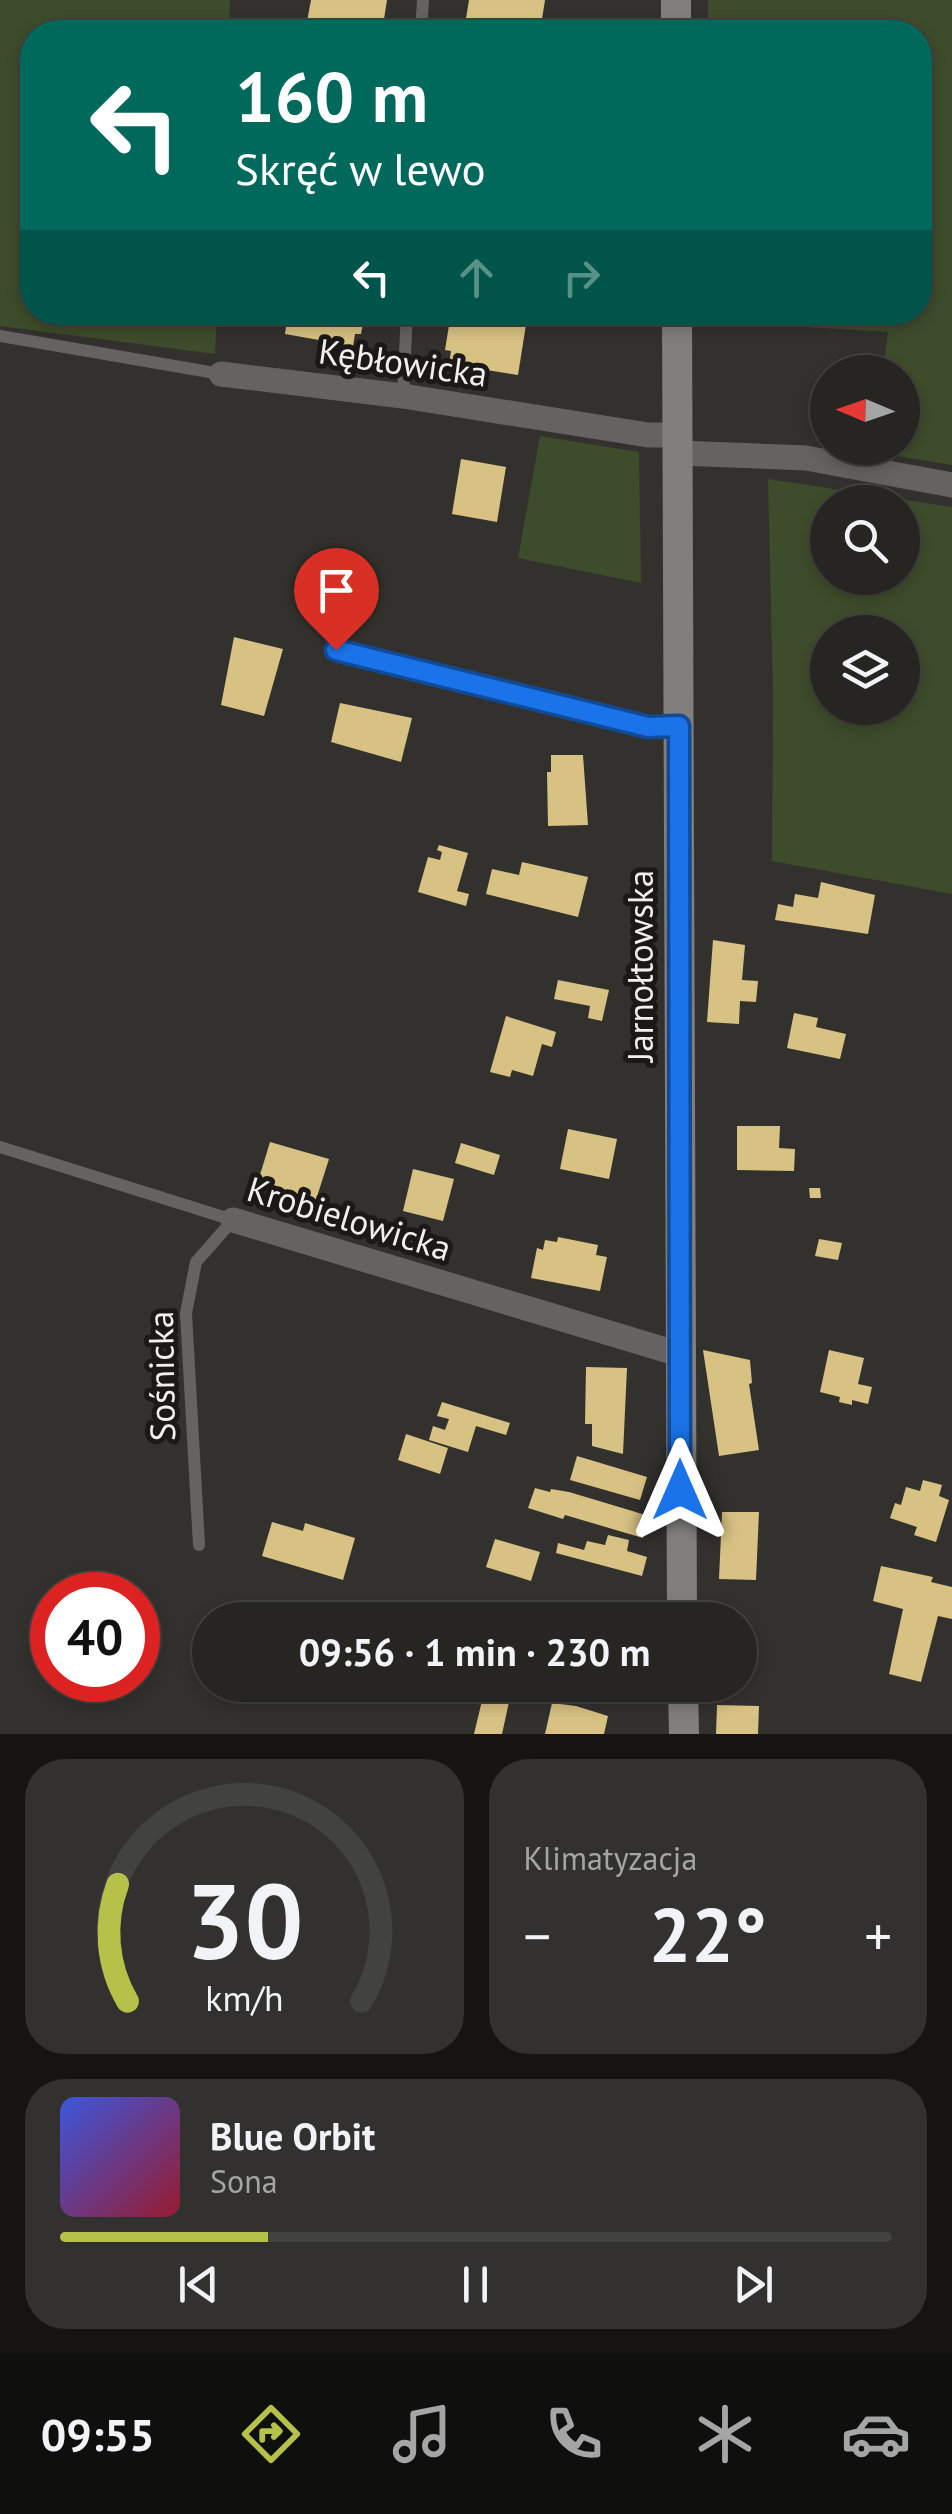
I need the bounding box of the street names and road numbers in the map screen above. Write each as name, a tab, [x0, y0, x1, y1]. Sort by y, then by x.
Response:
street label: Kębłowicka	[316, 327, 490, 397]
street label: Jarnołtowska	[617, 870, 663, 1064]
street label: Krobielowicka	[242, 1165, 457, 1271]
street label: Sośnicka	[137, 1310, 185, 1442]

